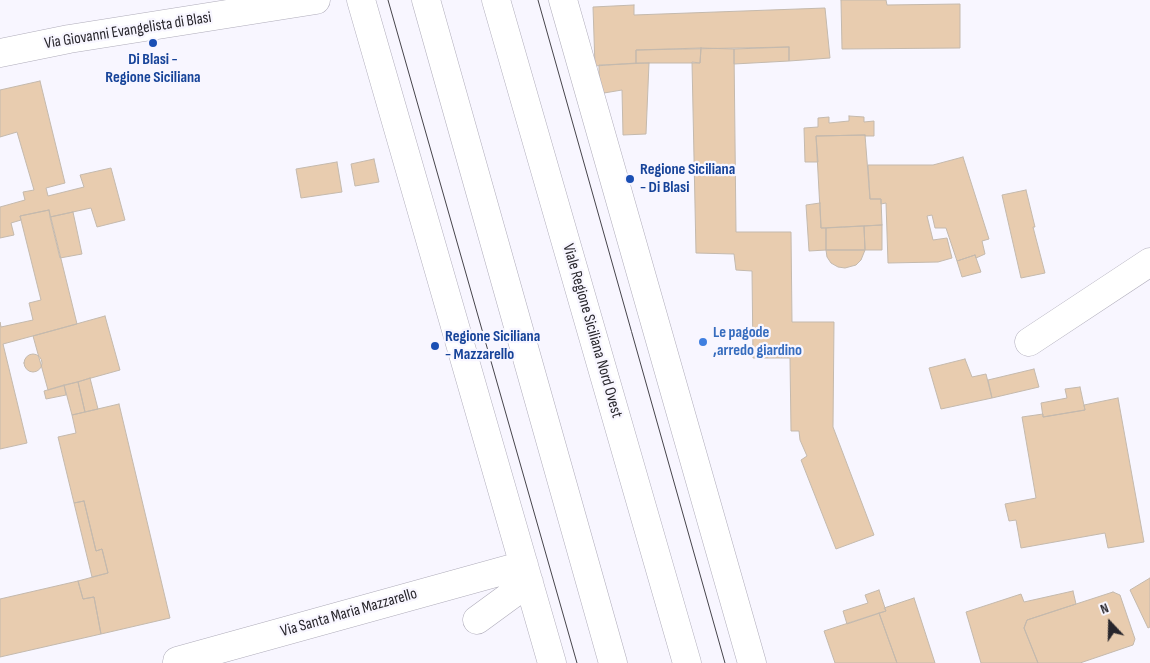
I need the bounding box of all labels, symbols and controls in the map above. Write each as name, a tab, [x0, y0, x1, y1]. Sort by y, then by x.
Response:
street label: Via Giovanni Evangelista di Blasi	[43, 8, 213, 54]
marker: Di Blasi - Regione Siciliana	[147, 37, 159, 49]
place label: Di Blasi - Regione Siciliana	[105, 50, 201, 88]
place label: Regione Siciliana - Di Blasi	[640, 160, 735, 198]
marker: Regione Siciliana - Di Blasi	[624, 173, 636, 185]
street label: Viale Regione Siciliana Nord Ovest	[558, 242, 626, 420]
place label: Le pagode ,arredo giardino	[713, 323, 802, 361]
place label: Regione Siciliana - Mazzarello	[445, 327, 540, 365]
marker: Le pagode ,arredo giardino	[697, 336, 709, 348]
marker: Regione Siciliana - Mazzarello	[429, 340, 441, 352]
street label: Via Santa Maria Mazzarello	[279, 584, 419, 642]
north arrow	[1085, 598, 1135, 648]
text: N	[1098, 599, 1111, 618]

